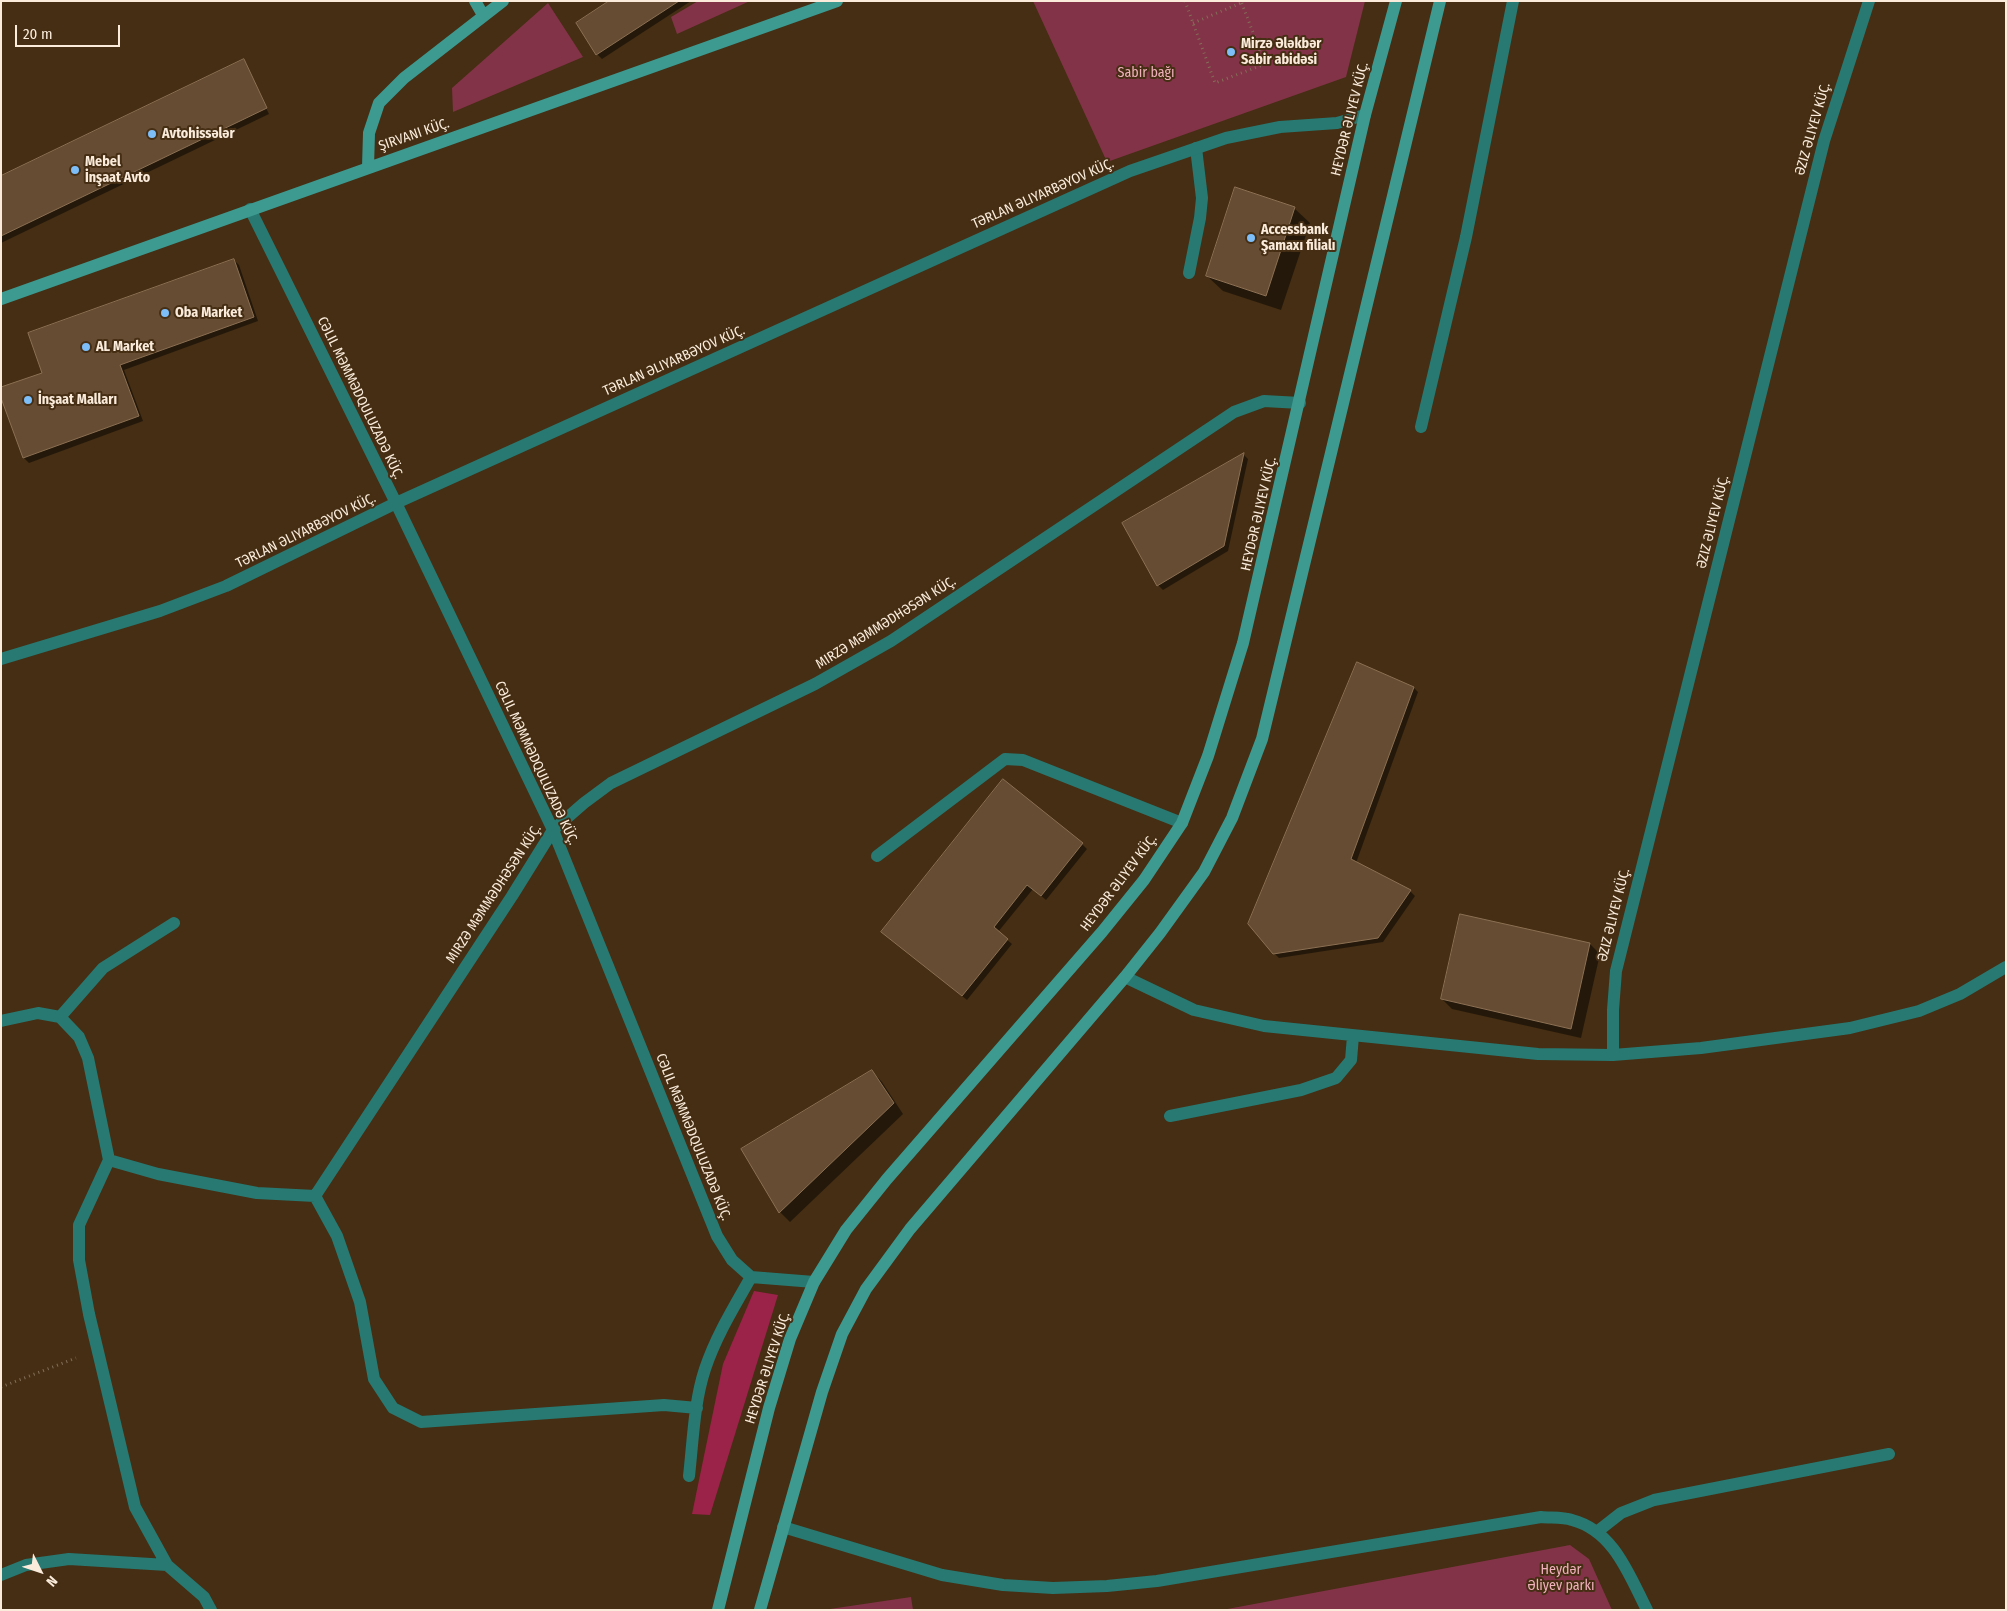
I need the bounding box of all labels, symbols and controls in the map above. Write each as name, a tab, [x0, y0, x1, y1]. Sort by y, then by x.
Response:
scale bar	[18, 15, 122, 47]
text: 20 m	[23, 25, 53, 43]
place label: Mirzə Ələkbər Sabir abidəsi	[1241, 36, 1321, 68]
marker: Mirzə Ələkbər Sabir abidəsi	[1225, 46, 1237, 58]
street label: HEYDƏR ƏLIYEV KÜÇ.	[1328, 60, 1372, 178]
park label: Sabir bağı	[1117, 65, 1175, 81]
street label: ƏZIZ ƏLIYEV KÜÇ.	[1792, 81, 1834, 177]
street label: ŞIRVANI KÜÇ.	[377, 115, 451, 155]
place label: Avtohissələr	[162, 126, 235, 142]
marker: Avtohissələr	[146, 128, 158, 140]
place label: Mebel İnşaat Avto	[85, 154, 150, 186]
street label: TƏRLAN ƏLIYARBƏYOV KÜÇ.	[970, 155, 1116, 233]
marker: Mebel İnşaat Avto	[69, 164, 81, 176]
place label: Accessbank Şamaxı filialı	[1261, 222, 1335, 254]
marker: Accessbank Şamaxı filialı	[1245, 232, 1257, 244]
place label: Oba Market	[175, 305, 242, 321]
marker: Oba Market	[159, 307, 171, 319]
street label: CƏLIL MƏMMƏDQULUZADƏ KÜÇ.	[313, 314, 407, 482]
street label: TƏRLAN ƏLIYARBƏYOV KÜÇ.	[601, 322, 747, 400]
place label: AL Market	[96, 339, 154, 355]
marker: AL Market	[80, 341, 92, 353]
place label: İnşaat Malları	[38, 392, 117, 408]
marker: İnşaat Malları	[22, 394, 34, 406]
street label: HEYDƏR ƏLIYEV KÜÇ.	[1238, 455, 1280, 573]
street label: ƏZIZ ƏLIYEV KÜÇ.	[1693, 474, 1733, 570]
street label: TƏRLAN ƏLIYARBƏYOV KÜÇ.	[233, 490, 379, 572]
street label: MIRZƏ MƏMMƏDHƏSƏN KÜÇ.	[813, 573, 959, 673]
street label: CƏLIL MƏMMƏDQULUZADƏ KÜÇ.	[491, 678, 581, 848]
street label: MIRZƏ MƏMMƏDHƏSƏN KÜÇ.	[443, 821, 545, 967]
street label: HEYDƏR ƏLIYEV KÜÇ.	[1077, 831, 1161, 935]
street label: ƏZIZ ƏLIYEV KÜÇ.	[1594, 867, 1634, 963]
street label: CƏLIL MƏMMƏDQULUZADƏ KÜÇ.	[652, 1051, 734, 1223]
street label: HEYDƏR ƏLIYEV KÜÇ.	[742, 1310, 794, 1426]
north arrow	[15, 1546, 65, 1596]
park label: Heydər Əliyev parkı	[1527, 1562, 1595, 1594]
text: N	[43, 1572, 61, 1590]

